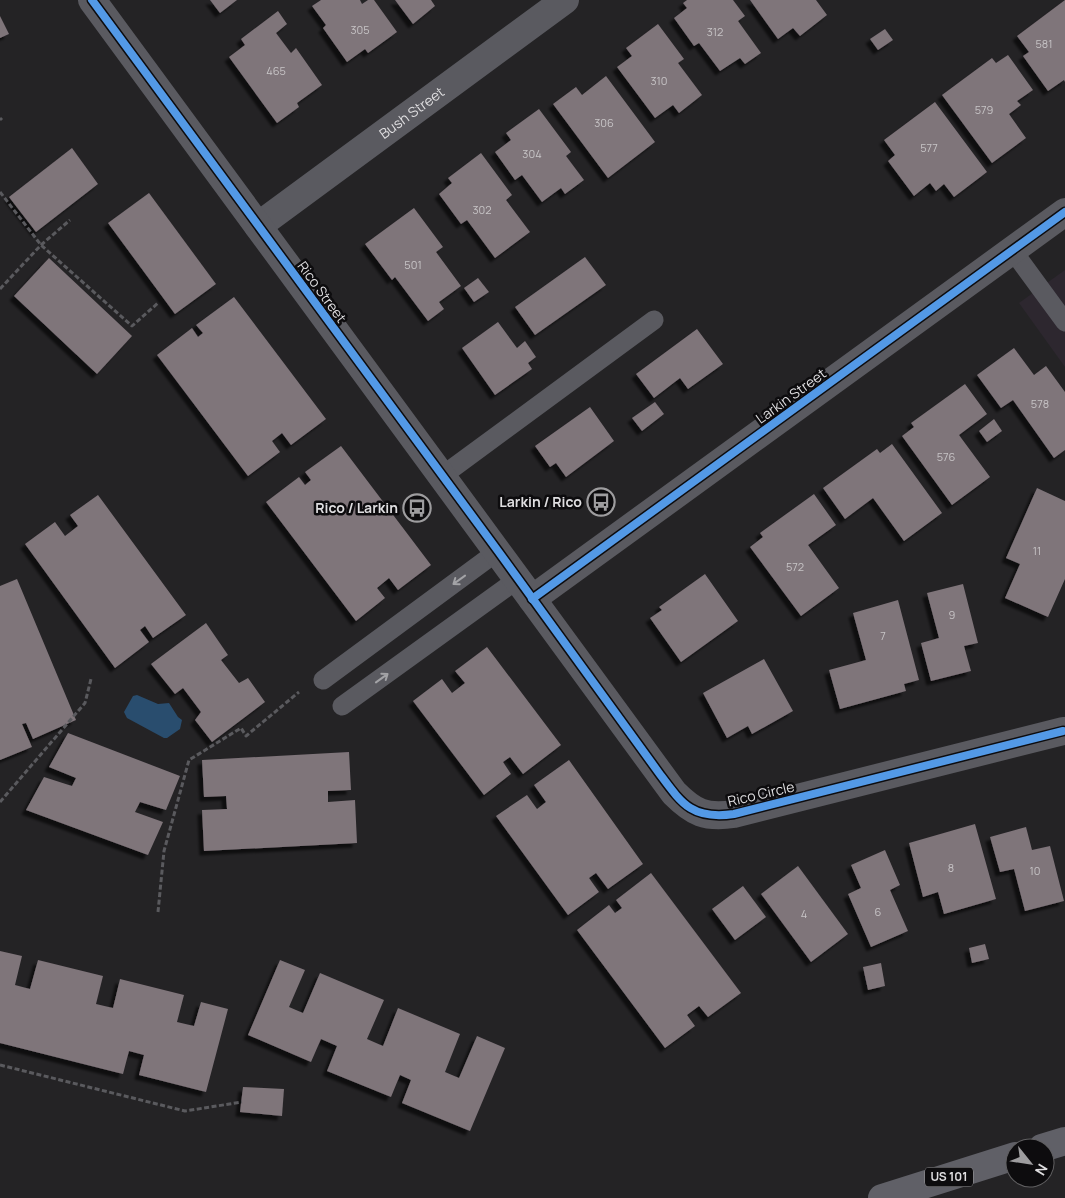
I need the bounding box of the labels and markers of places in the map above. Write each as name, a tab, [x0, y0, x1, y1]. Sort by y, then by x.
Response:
bus stop icon: Larkin / Rico	[586, 487, 616, 517]
place label: Larkin / Rico	[499, 492, 582, 511]
bus stop icon: Rico / Larkin	[402, 493, 432, 523]
place label: Rico / Larkin	[315, 498, 398, 517]

